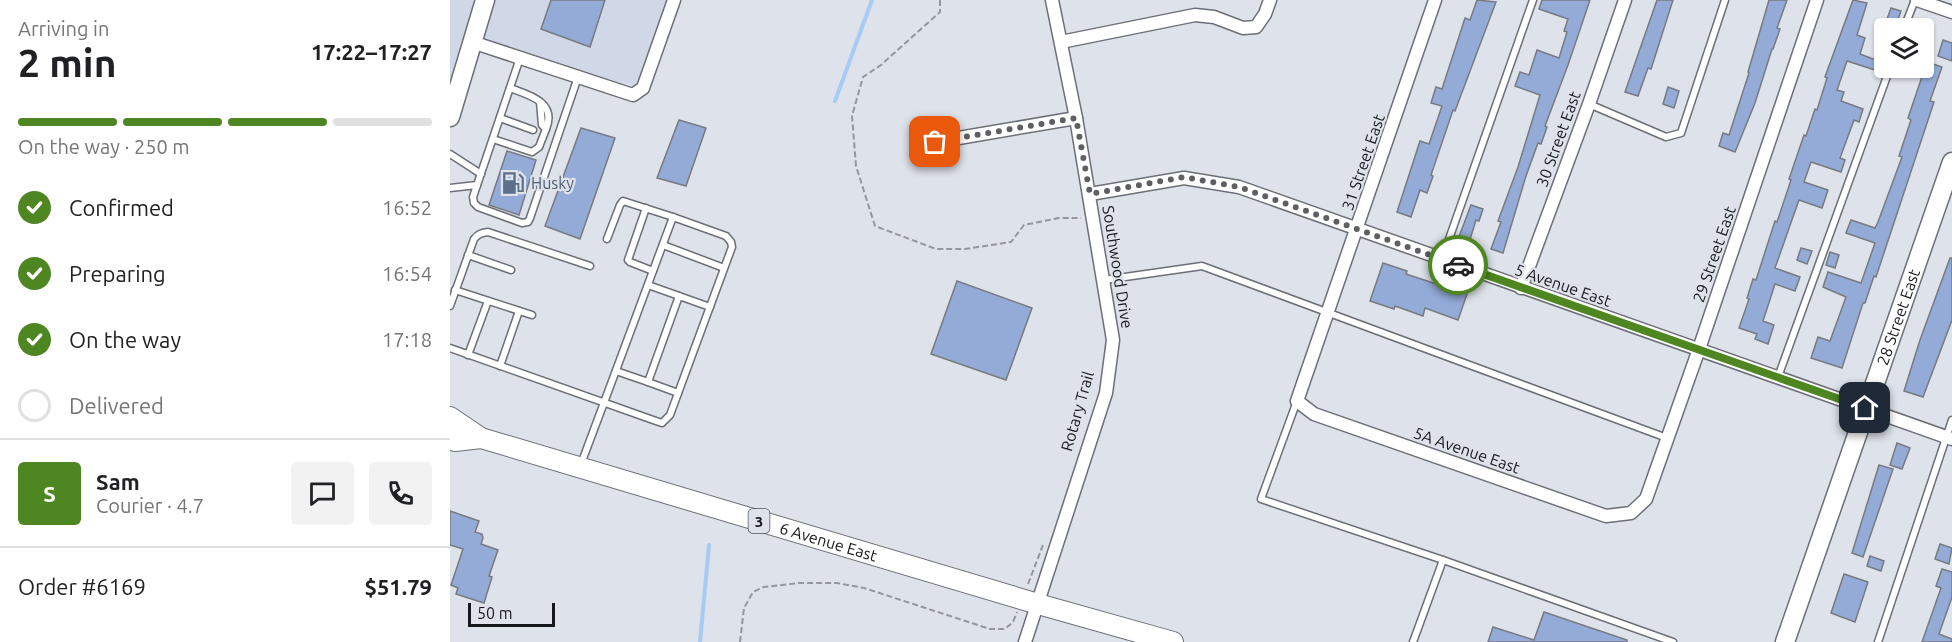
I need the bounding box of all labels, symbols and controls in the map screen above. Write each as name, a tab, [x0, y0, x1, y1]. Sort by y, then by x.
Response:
text: Arriving in	[18, 17, 109, 40]
map controls	[1874, 18, 1934, 78]
button: layers	[1874, 18, 1934, 78]
text: 17:22–17:27	[311, 39, 432, 64]
text: 2 min	[18, 41, 117, 84]
street label: 30 Street East	[1532, 88, 1584, 189]
street label: 31 Street East	[1338, 111, 1388, 212]
pin	[909, 116, 960, 167]
icon: bag	[918, 125, 951, 158]
text: On the way · 250 m	[18, 135, 190, 158]
fuel station icon: Husky	[500, 170, 526, 196]
place label: Husky	[531, 174, 574, 192]
icon: check	[18, 191, 51, 224]
text: Confirmed	[69, 195, 174, 220]
text: 16:52	[382, 196, 432, 219]
street label: 29 Street East	[1689, 203, 1739, 304]
street label: Southwood Drive	[1099, 204, 1137, 330]
courier	[1428, 235, 1488, 295]
icon: car	[1442, 249, 1475, 282]
icon: check	[18, 257, 51, 290]
street label: 5 Avenue East	[1512, 260, 1614, 310]
text: Preparing	[69, 261, 166, 286]
text: 16:54	[382, 262, 432, 285]
street label: 28 Street East	[1873, 266, 1923, 368]
icon: check	[18, 323, 51, 356]
text: On the way	[69, 327, 181, 352]
text: 17:18	[382, 328, 432, 351]
street label: Rotary Trail	[1057, 369, 1097, 453]
pin	[1839, 382, 1890, 433]
icon: home	[1848, 391, 1881, 424]
text: Delivered	[69, 393, 164, 418]
street label: 5A Avenue East	[1412, 423, 1523, 477]
button: chat	[291, 462, 354, 525]
button: phone	[369, 462, 432, 525]
text: Sam	[96, 469, 140, 494]
text: S	[43, 481, 56, 506]
text: Courier · 4.7	[96, 494, 204, 517]
road number: 3	[748, 509, 770, 533]
street label: 6 Avenue East	[778, 519, 880, 565]
text: Order #6169	[18, 574, 146, 599]
text: $51.79	[365, 574, 432, 599]
scale bar	[468, 600, 555, 628]
text: 50 m	[477, 604, 513, 622]

